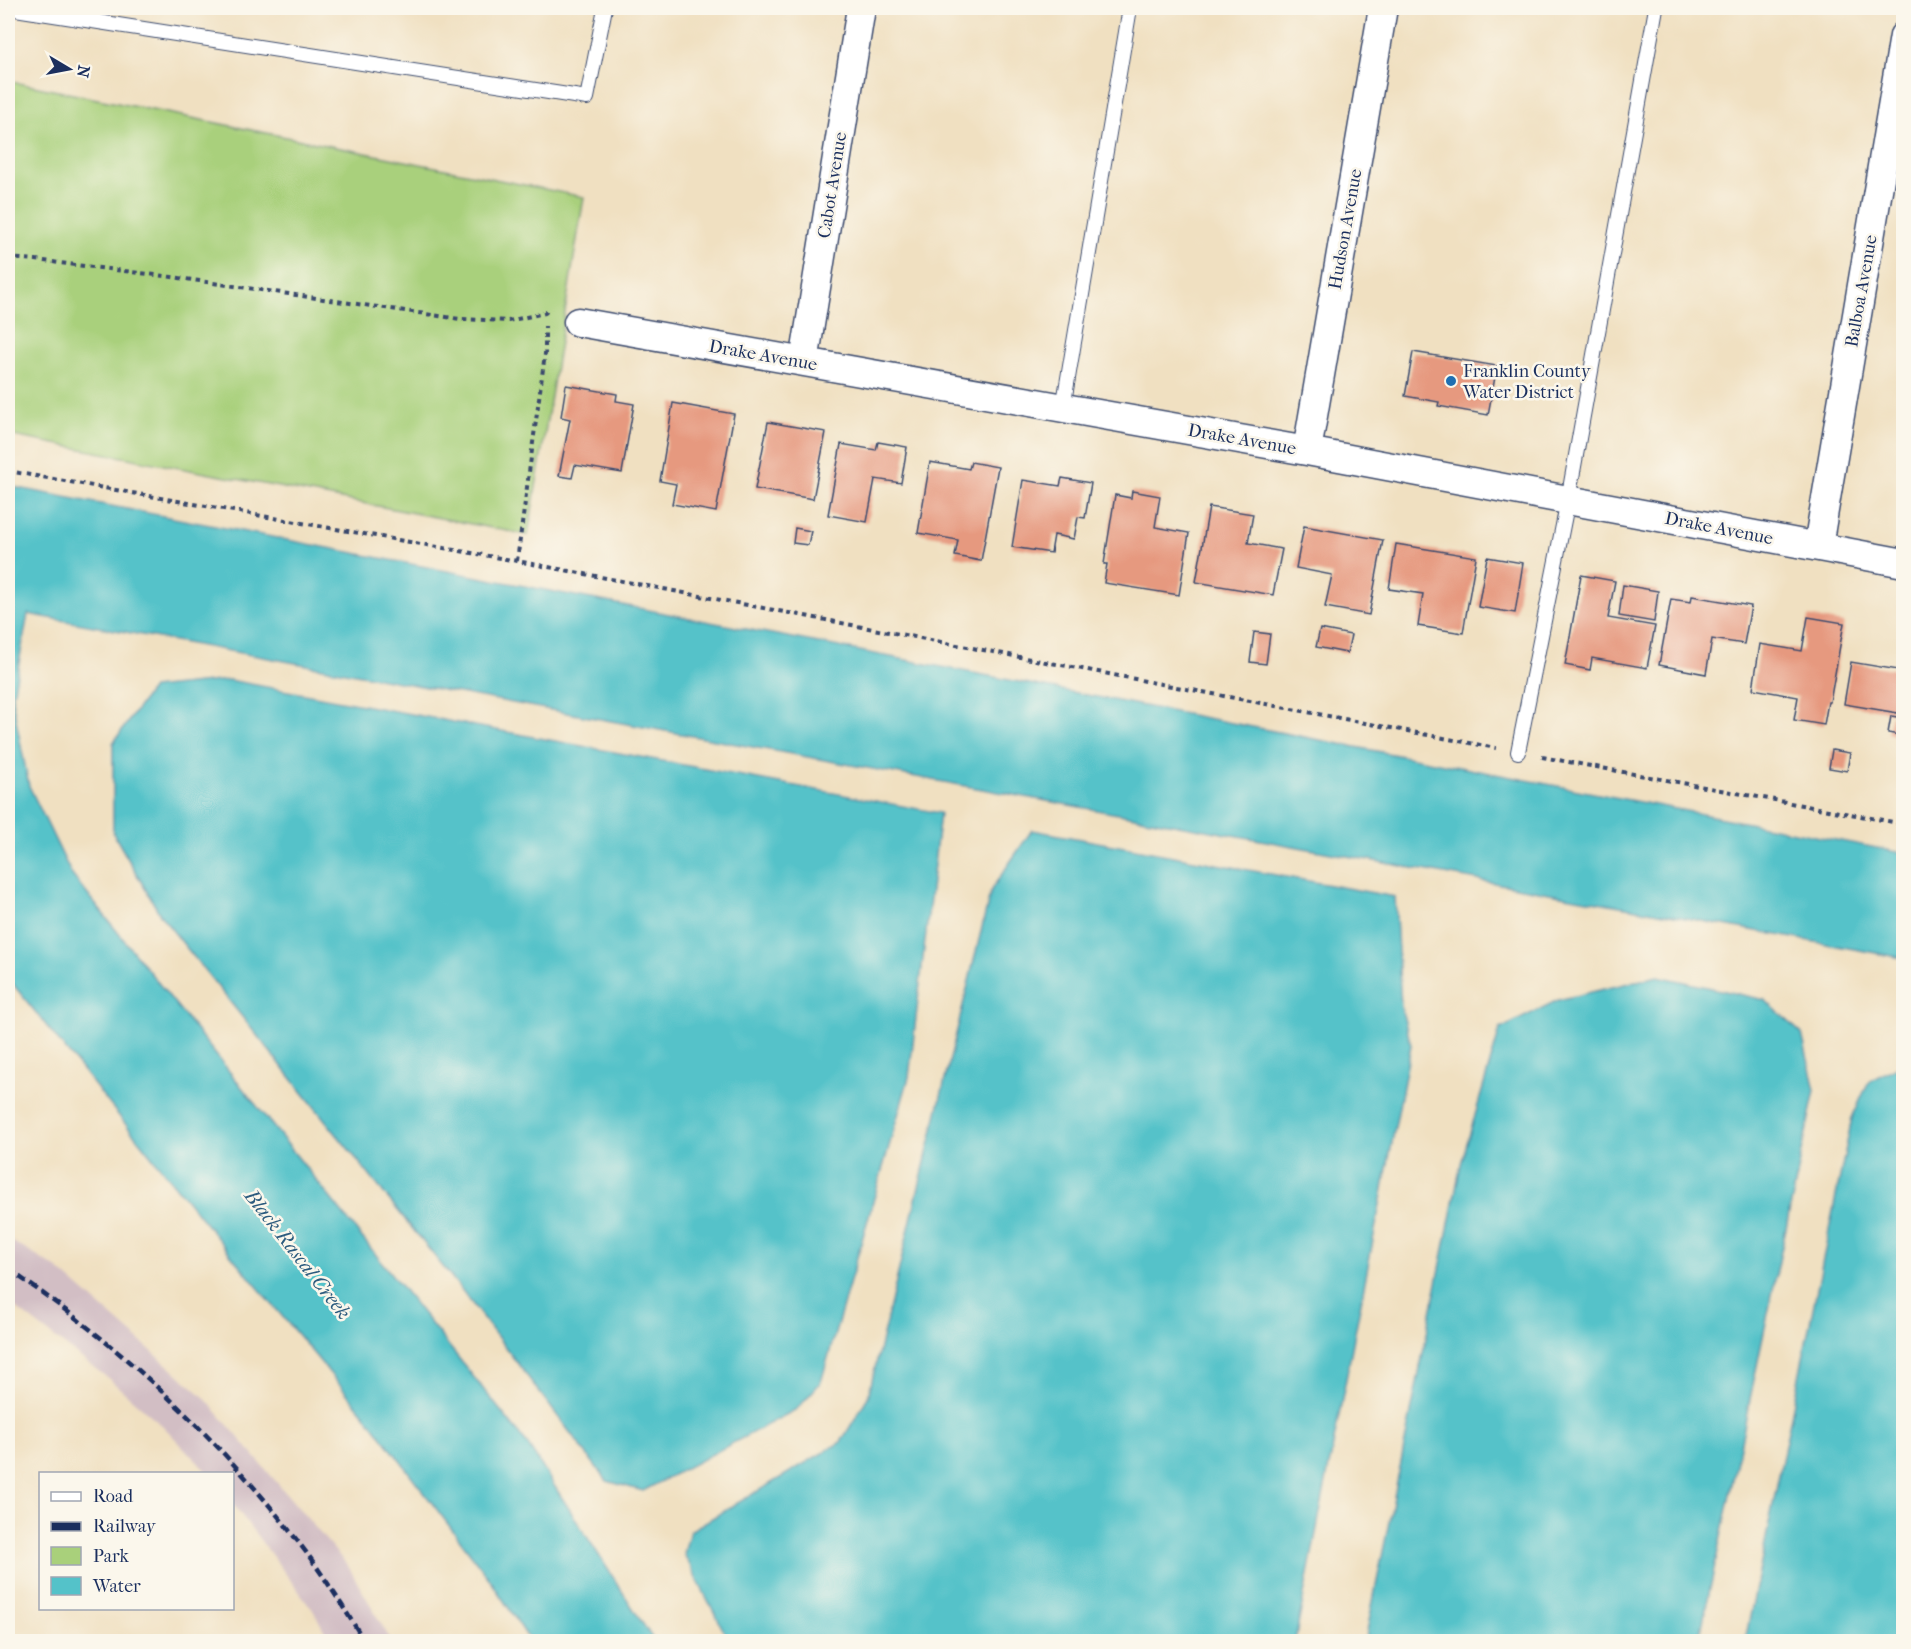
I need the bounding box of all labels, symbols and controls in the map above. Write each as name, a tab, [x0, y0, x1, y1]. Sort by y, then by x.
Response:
north arrow	[39, 39, 99, 99]
text: N	[73, 64, 94, 80]
street label: Cabot Avenue	[814, 130, 851, 240]
street label: Hudson Avenue	[1325, 167, 1366, 291]
street label: Balboa Avenue	[1841, 233, 1882, 349]
street label: Drake Avenue	[707, 336, 819, 375]
place label: Franklin County Water District	[1462, 361, 1592, 403]
marker: Franklin County Water District	[1444, 374, 1458, 388]
street label: Drake Avenue	[1186, 420, 1298, 459]
street label: Drake Avenue	[1663, 508, 1775, 549]
water label: Black Rascal Creek	[239, 1184, 355, 1324]
legend	[39, 1472, 234, 1610]
text: Road	[93, 1486, 133, 1507]
text: Railway	[93, 1516, 157, 1537]
text: Park	[93, 1546, 130, 1567]
text: Water	[92, 1576, 141, 1597]

